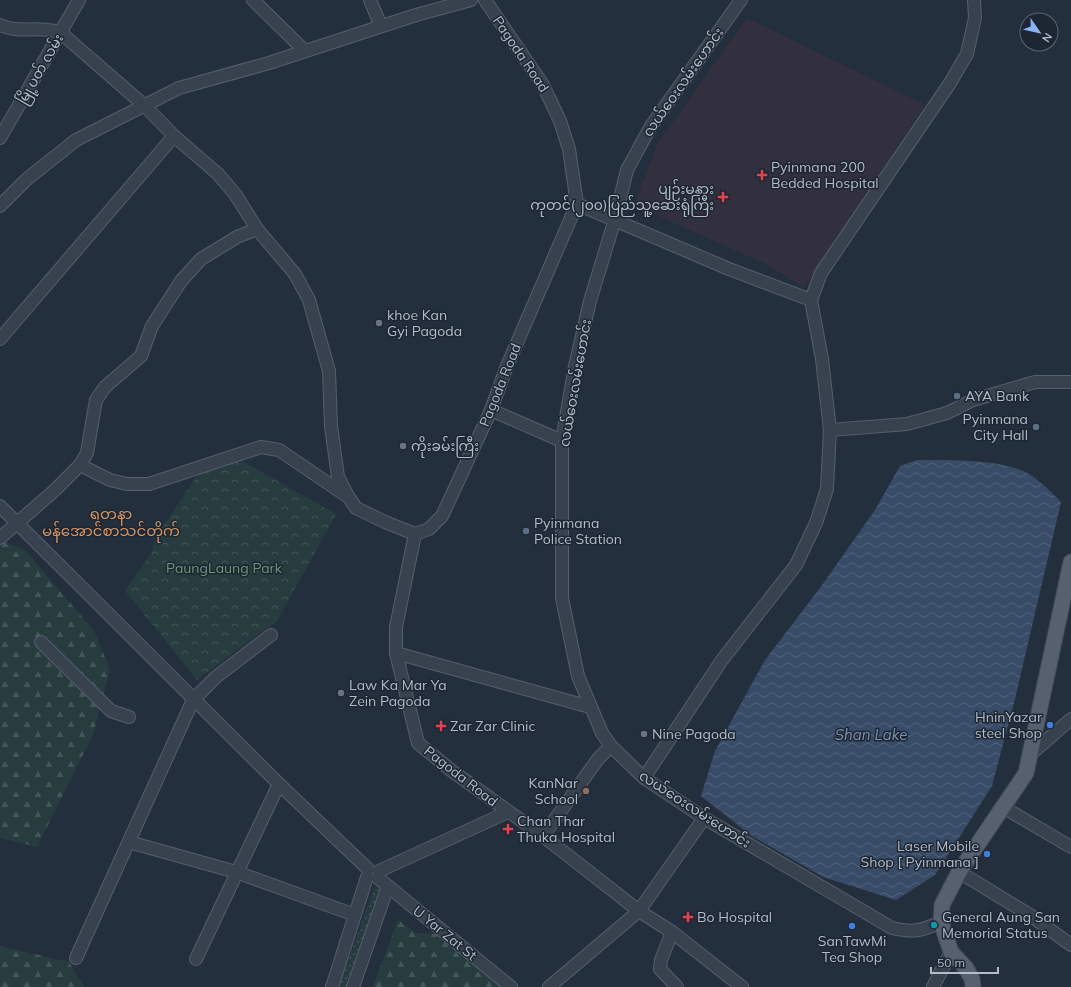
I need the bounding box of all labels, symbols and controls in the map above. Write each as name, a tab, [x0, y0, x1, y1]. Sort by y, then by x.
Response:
street label: Pagoda Road	[489, 12, 553, 96]
north arrow	[1019, 12, 1059, 52]
street label: လယ်ဝေးလမ်းဟောင်း	[638, 23, 727, 140]
street label: မြို့ပတ် လမ်း	[12, 30, 70, 109]
text: N	[1039, 30, 1055, 45]
place label: Pyinmana 200 Bedded Hospital	[771, 158, 879, 192]
marker: Pyinmana 200 Bedded Hospital	[756, 169, 768, 181]
place label: ပျဉ်းမနား ကုတင်(၂၀၀)ပြည်သူ့ဆေးရုံကြီး	[530, 179, 714, 217]
marker: ပျဉ်းမနား ကုတင်(၂၀၀)ပြည်သူ့ဆေးရုံကြီး	[717, 191, 729, 203]
place label: khoe Kan Gyi Pagoda	[387, 306, 462, 340]
marker: khoe Kan Gyi Pagoda	[374, 318, 384, 328]
street label: လယ်ဝေးလမ်းဟောင်း	[554, 318, 595, 448]
street label: Pagoda Road	[475, 341, 525, 429]
place label: AYA Bank	[965, 387, 1030, 405]
marker: AYA Bank	[952, 391, 962, 401]
place label: Pyinmana City Hall	[963, 410, 1028, 444]
marker: Pyinmana City Hall	[1031, 422, 1041, 432]
place label: ကိုးခမ်းကြီး	[411, 436, 479, 458]
marker: ကိုးခမ်းကြီး	[398, 441, 408, 451]
district label: ရတနာ မန်အောင်စာသင်တိုက်	[42, 504, 180, 543]
place label: Pyinmana Police Station	[534, 514, 622, 548]
marker: Pyinmana Police Station	[521, 526, 531, 536]
park label: PaungLaung Park	[166, 559, 283, 577]
place label: Law Ka Mar Ya Zein Pagoda	[349, 676, 447, 710]
marker: Law Ka Mar Ya Zein Pagoda	[336, 688, 346, 698]
place label: HninYazar steel Shop	[975, 708, 1043, 742]
place label: Zar Zar Clinic	[450, 717, 535, 735]
marker: Zar Zar Clinic	[435, 720, 447, 732]
marker: HninYazar steel Shop	[1045, 720, 1055, 730]
place label: Nine Pagoda	[652, 725, 736, 743]
water label: Shan Lake	[835, 725, 907, 744]
marker: Nine Pagoda	[639, 729, 649, 739]
street label: Pagoda Road	[421, 742, 501, 810]
street label: လယ်ဝေးလမ်းဟောင်း	[636, 765, 755, 852]
place label: KanNar School	[529, 774, 579, 808]
marker: KanNar School	[581, 786, 591, 796]
place label: Chan Thar Thuka Hospital	[517, 812, 615, 846]
marker: Chan Thar Thuka Hospital	[502, 823, 514, 835]
place label: Laser Mobile Shop [ Pyinmana ]	[860, 837, 979, 871]
marker: Laser Mobile Shop [ Pyinmana ]	[982, 849, 992, 859]
street label: U Yar Zat St	[409, 902, 481, 964]
place label: Bo Hospital	[697, 908, 772, 926]
place label: General Aung San Memorial Status	[942, 908, 1060, 942]
marker: Bo Hospital	[682, 911, 694, 923]
marker: General Aung San Memorial Status	[929, 920, 939, 930]
marker: SanTawMi Tea Shop	[847, 921, 857, 931]
place label: SanTawMi Tea Shop	[818, 932, 886, 966]
scale bar	[931, 949, 998, 975]
text: 50 m	[937, 955, 965, 970]

